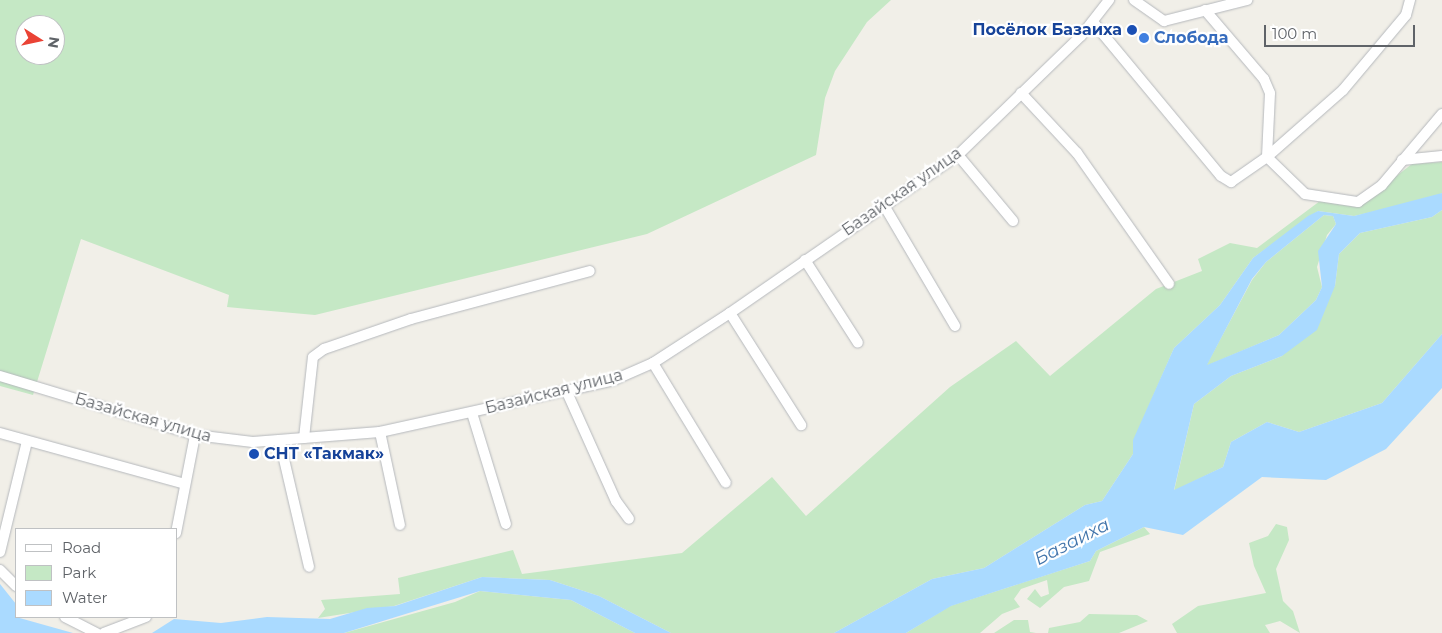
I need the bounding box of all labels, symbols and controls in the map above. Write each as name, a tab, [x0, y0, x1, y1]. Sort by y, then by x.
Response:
north arrow	[15, 15, 65, 65]
scale bar	[1267, 15, 1418, 47]
place label: Посёлок Базаиха	[973, 20, 1122, 40]
marker: Посёлок Базаиха	[1126, 24, 1138, 36]
text: 100 m	[1272, 24, 1317, 43]
place label: Слобода	[1154, 28, 1228, 48]
marker: Слобода	[1138, 32, 1150, 44]
text: N	[44, 35, 64, 50]
street label: Базайская улица	[839, 144, 965, 240]
street label: Базайская улица	[483, 366, 625, 418]
street label: Базайская улица	[73, 389, 213, 447]
place label: СНТ «Такмак»	[264, 444, 384, 464]
marker: СНТ «Такмак»	[248, 448, 260, 460]
water label: Базаиха	[1031, 514, 1113, 570]
legend	[15, 528, 178, 618]
text: Road	[62, 538, 101, 557]
text: Park	[62, 563, 96, 582]
text: Water	[62, 588, 108, 607]

